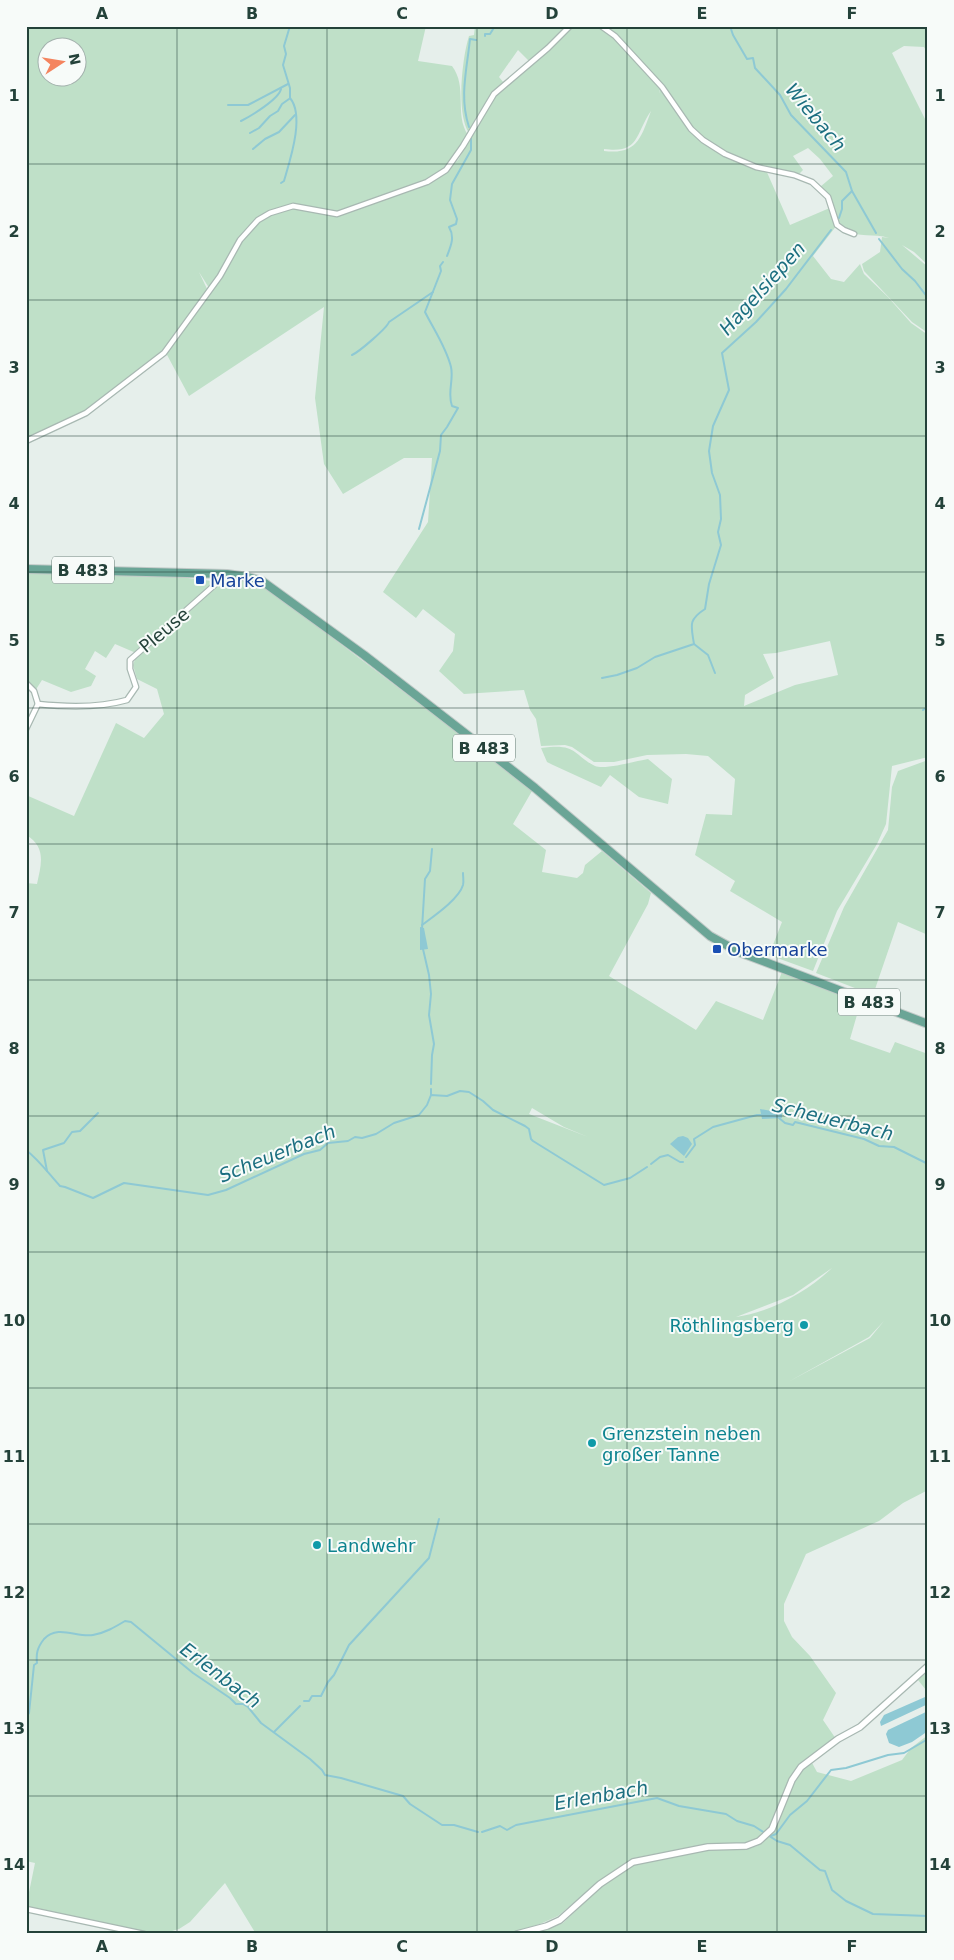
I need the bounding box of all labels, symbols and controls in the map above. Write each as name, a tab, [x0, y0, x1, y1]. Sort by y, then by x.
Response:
text: A	[96, 4, 109, 23]
text: B	[246, 4, 258, 23]
text: C	[396, 4, 408, 23]
text: D	[545, 4, 559, 23]
text: E	[697, 4, 707, 23]
text: F	[847, 4, 857, 23]
north arrow	[38, 38, 88, 88]
text: N	[66, 52, 84, 67]
water label: Wiebach	[781, 79, 851, 155]
text: 1	[8, 86, 20, 105]
text: 1	[934, 86, 946, 105]
text: 2	[8, 222, 20, 241]
text: 2	[934, 222, 946, 241]
water label: Hagelsiepen	[714, 237, 810, 339]
text: 3	[8, 358, 20, 377]
text: 3	[934, 358, 946, 377]
text: 4	[8, 494, 20, 513]
text: 4	[934, 494, 946, 513]
road number: B 483	[52, 556, 114, 584]
place label: Marke	[210, 570, 265, 591]
marker: Marke	[194, 574, 206, 586]
street label: Pleuse	[135, 603, 193, 657]
text: 5	[8, 631, 20, 650]
text: 5	[934, 631, 946, 650]
road number: B 483	[453, 734, 515, 761]
text: 6	[8, 767, 20, 786]
text: 6	[934, 767, 946, 786]
text: 7	[8, 903, 20, 922]
text: 7	[934, 903, 946, 922]
place label: Obermarke	[727, 939, 828, 960]
marker: Obermarke	[711, 943, 723, 955]
road number: B 483	[838, 989, 900, 1016]
text: 8	[8, 1039, 20, 1058]
text: 8	[934, 1039, 946, 1058]
water label: Scheuerbach	[770, 1093, 896, 1145]
water label: Scheuerbach	[215, 1120, 339, 1186]
text: 9	[8, 1175, 20, 1194]
text: 9	[934, 1175, 946, 1194]
text: 10	[3, 1311, 25, 1330]
text: 10	[929, 1311, 951, 1330]
place label: Röthlingsberg	[670, 1315, 794, 1336]
marker: Röthlingsberg	[798, 1319, 810, 1331]
place label: Grenzstein neben großer Tanne	[602, 1423, 761, 1465]
marker: Grenzstein neben großer Tanne	[586, 1437, 598, 1449]
text: 11	[3, 1447, 25, 1466]
text: 11	[929, 1447, 951, 1466]
place label: Landwehr	[327, 1535, 416, 1556]
marker: Landwehr	[311, 1539, 323, 1551]
text: 12	[3, 1583, 25, 1602]
text: 12	[929, 1583, 951, 1602]
water label: Erlenbach	[176, 1638, 266, 1712]
text: 13	[3, 1719, 25, 1738]
text: 13	[929, 1719, 951, 1738]
water label: Erlenbach	[552, 1776, 650, 1814]
text: 14	[3, 1855, 25, 1874]
text: 14	[929, 1855, 951, 1874]
text: A	[96, 1937, 109, 1956]
text: B	[246, 1937, 258, 1956]
text: C	[396, 1937, 408, 1956]
text: D	[545, 1937, 559, 1956]
text: E	[697, 1937, 707, 1956]
text: F	[847, 1937, 857, 1956]

